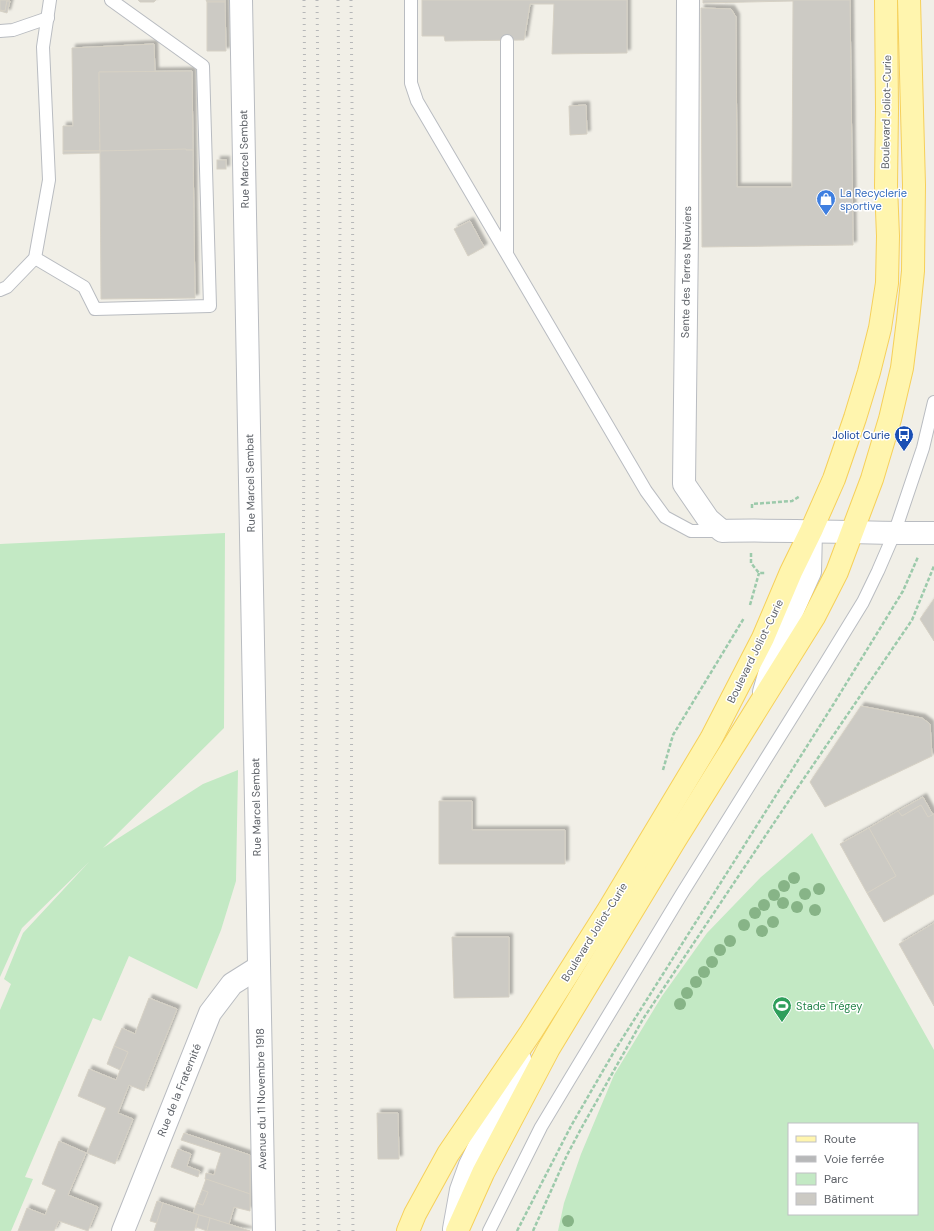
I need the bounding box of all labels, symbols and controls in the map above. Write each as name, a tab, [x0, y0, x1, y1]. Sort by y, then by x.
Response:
street label: Boulevard Joliot-Curie	[878, 55, 894, 169]
street label: Rue Marcel Sembat	[236, 110, 252, 208]
place label: La Recyclerie sportive	[840, 186, 907, 213]
shop icon: La Recyclerie sportive	[815, 188, 837, 216]
street label: Sente des Terres Neuviers	[678, 206, 694, 338]
bus stop icon: Joliot Curie	[893, 424, 915, 452]
place label: Joliot Curie	[832, 428, 890, 442]
street label: Rue Marcel Sembat	[242, 434, 258, 532]
street label: Boulevard Joliot-Curie	[724, 597, 786, 705]
street label: Rue Marcel Sembat	[248, 758, 264, 856]
street label: Boulevard Joliot-Curie	[558, 880, 630, 984]
sports icon: Stade Trégey	[771, 995, 793, 1023]
place label: Stade Trégey	[796, 999, 862, 1013]
street label: Avenue du 11 Novembre 1918	[253, 1028, 269, 1170]
street label: Rue de la Fraternité	[154, 1041, 204, 1139]
legend	[788, 1123, 918, 1215]
text: Route	[824, 1131, 856, 1147]
text: Voie ferrée	[824, 1151, 884, 1167]
text: Parc	[824, 1171, 848, 1187]
text: Bâtiment	[824, 1191, 875, 1207]

